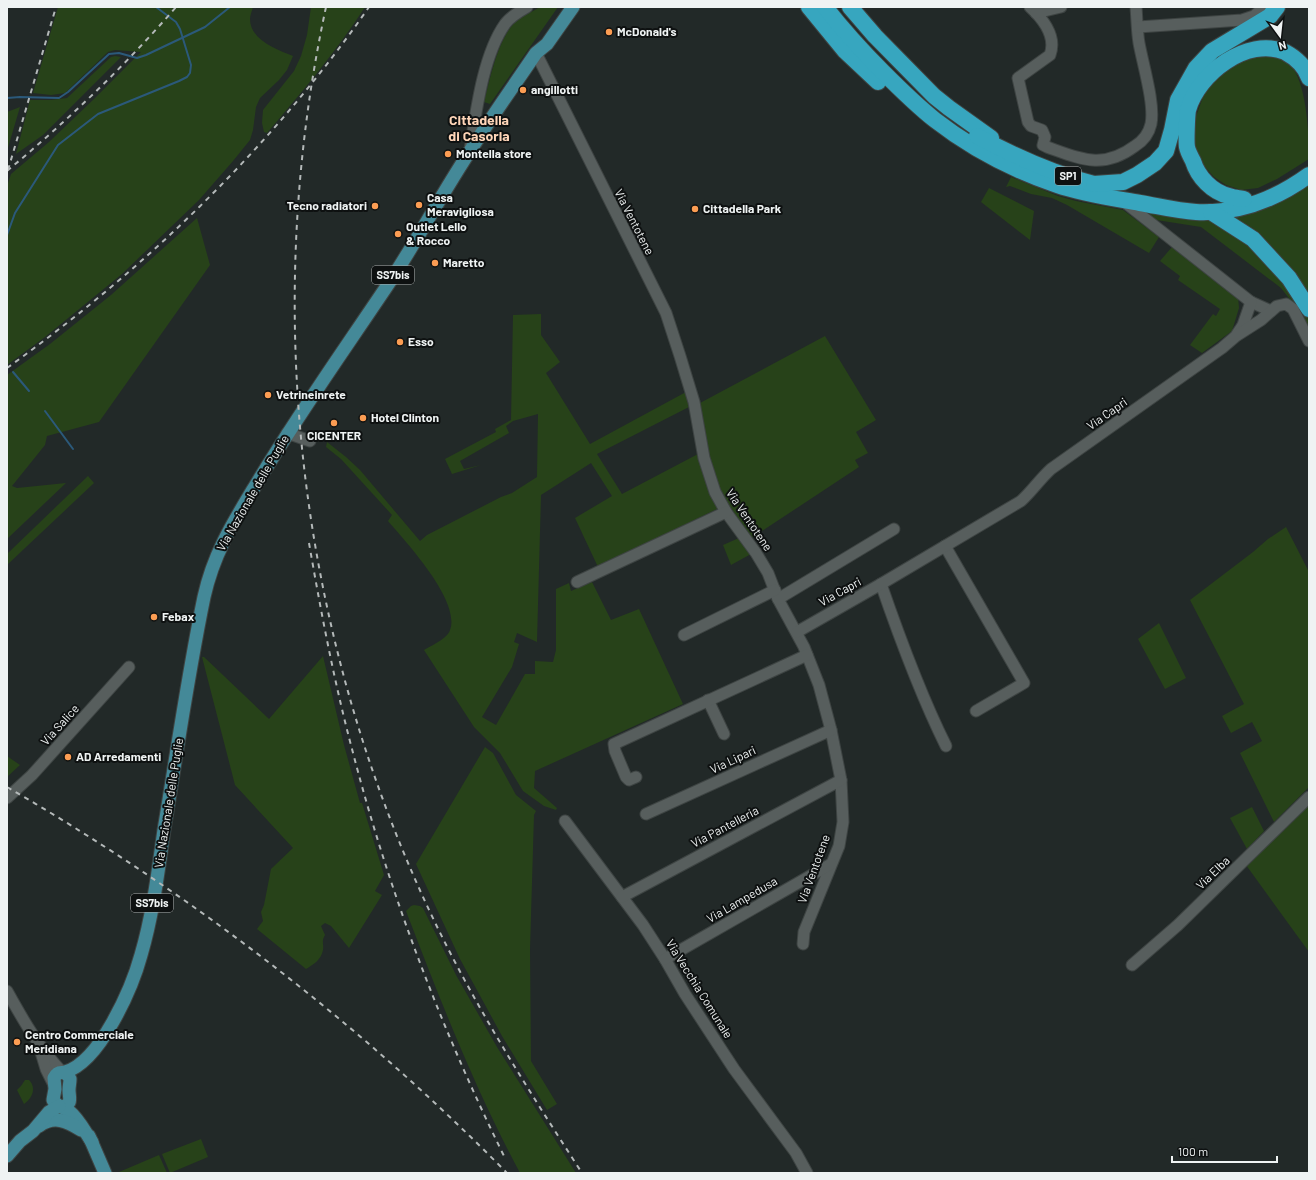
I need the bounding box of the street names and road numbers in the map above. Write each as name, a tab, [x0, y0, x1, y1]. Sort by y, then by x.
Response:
road number: SP1	[1055, 167, 1081, 185]
street label: Via Ventotene	[612, 186, 657, 257]
road number: SS7bis	[372, 266, 414, 284]
street label: Via Capri	[1084, 394, 1129, 432]
street label: Via Nazionale delle Puglie	[213, 432, 291, 553]
street label: Via Ventotene	[724, 486, 776, 553]
street label: Via Capri	[816, 574, 863, 608]
street label: Via Salice	[37, 701, 81, 748]
street label: Via Nazionale delle Puglie	[151, 737, 185, 869]
street label: Via Lipari	[708, 742, 758, 776]
street label: Via Pantelleria	[688, 802, 761, 850]
street label: Via Ventotene	[794, 832, 832, 905]
street label: Via Elba	[1193, 853, 1232, 892]
street label: Via Lampedusa	[704, 873, 779, 925]
road number: SS7bis	[131, 894, 173, 912]
street label: Via Vecchia Comunale	[664, 936, 736, 1041]

